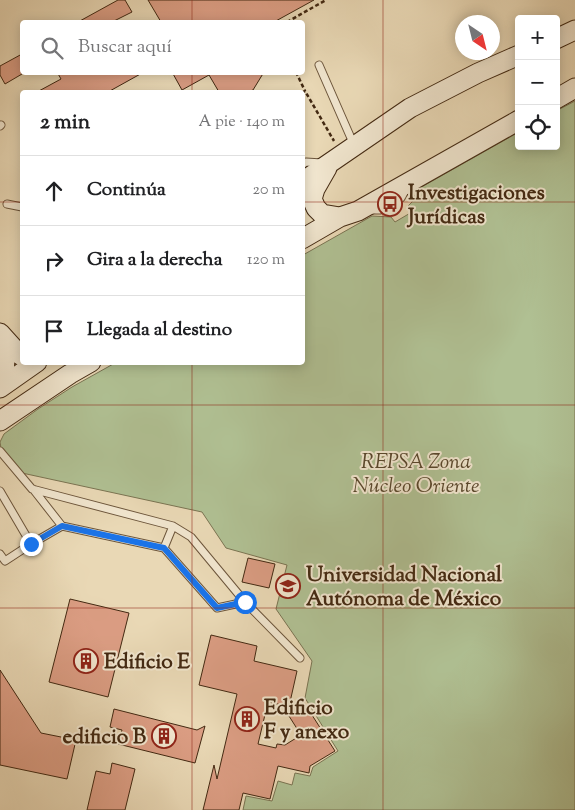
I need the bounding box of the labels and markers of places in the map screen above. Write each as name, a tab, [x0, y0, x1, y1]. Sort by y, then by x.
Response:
place label: Investigaciones Jurídicas	[406, 179, 545, 233]
bus stop icon: Investigaciones Jurídicas	[377, 191, 403, 217]
place label: Universidad Nacional Autónoma de México	[306, 561, 502, 615]
school or university icon: Universidad Nacional Autónoma de México	[275, 573, 301, 599]
building icon: Edificio E	[73, 648, 99, 674]
place label: Edificio E	[104, 648, 190, 678]
place label: Edificio F y anexo	[264, 694, 350, 748]
building icon: Edificio F y anexo	[234, 706, 260, 732]
place label: edificio B	[62, 723, 147, 753]
building icon: edificio B	[151, 723, 177, 749]

